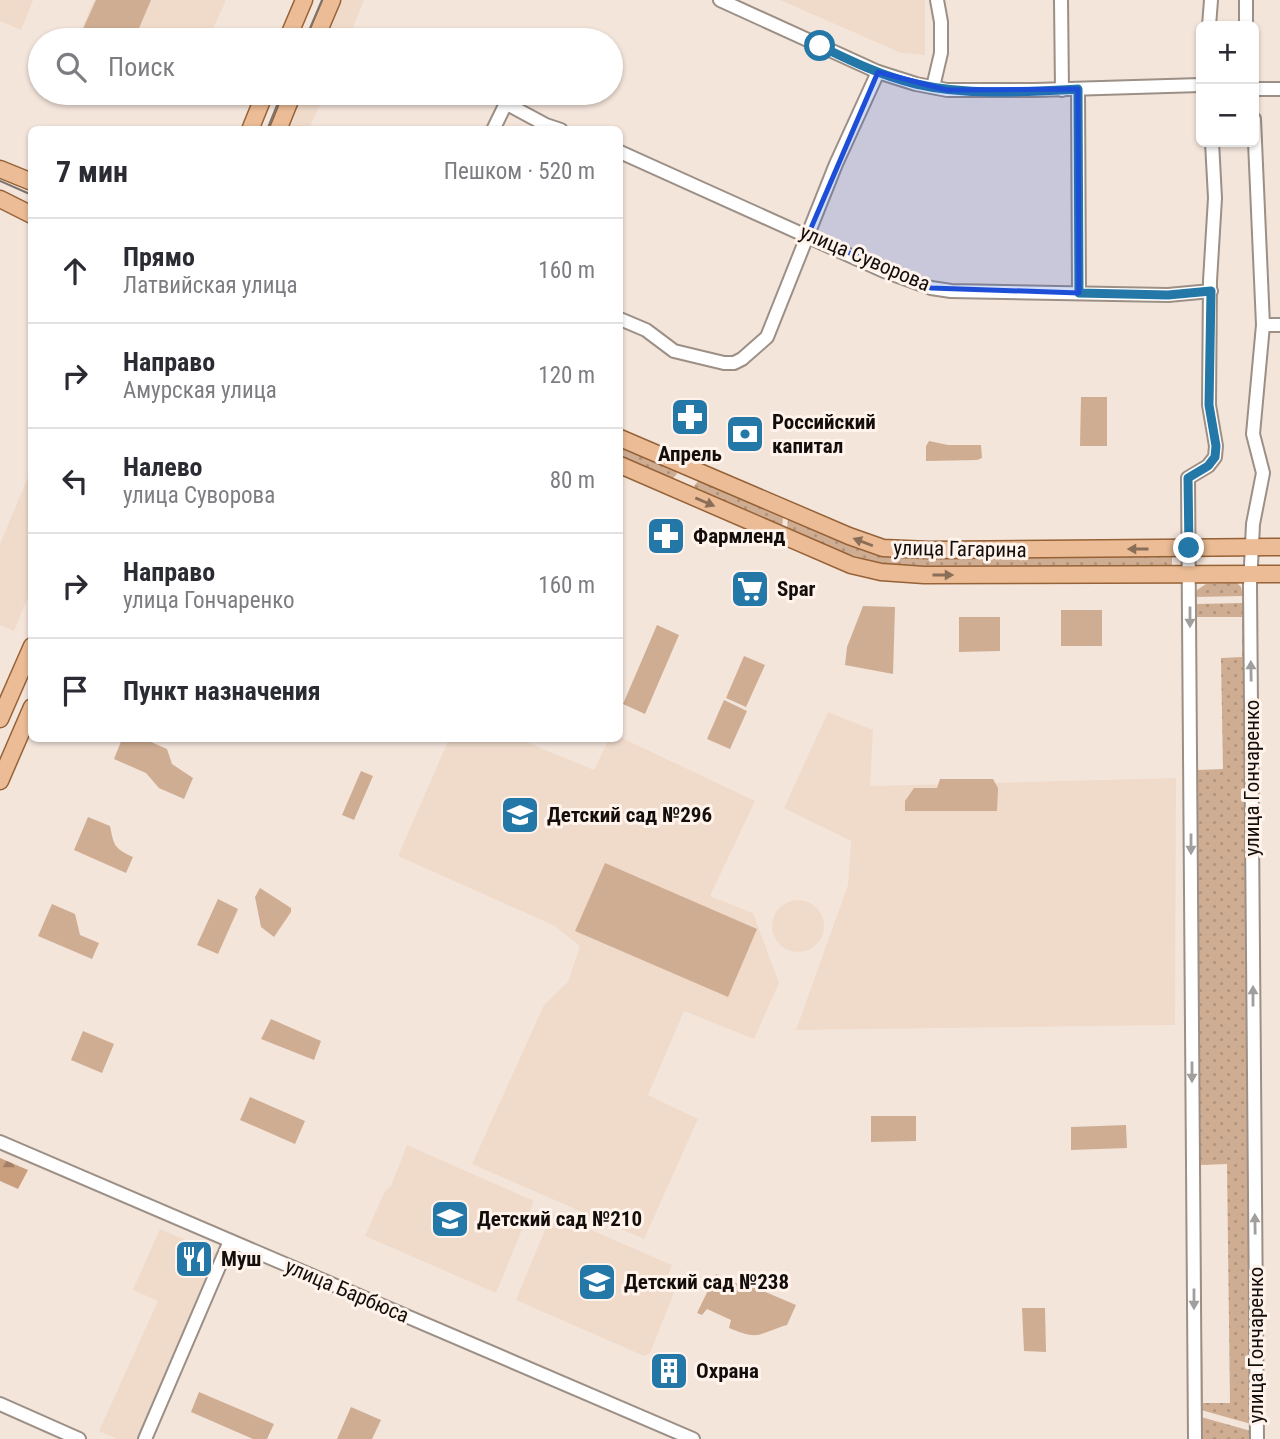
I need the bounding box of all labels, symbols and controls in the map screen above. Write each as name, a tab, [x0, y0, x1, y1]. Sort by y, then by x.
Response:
map controls	[1196, 21, 1259, 147]
button: +	[1196, 21, 1259, 84]
search box	[28, 28, 623, 105]
route start	[804, 30, 835, 61]
icon: search	[52, 48, 90, 86]
text: Поиск	[108, 52, 175, 82]
button: −	[1196, 84, 1259, 147]
text: 7 мин	[56, 154, 128, 189]
text: Пешком · 520 m	[444, 158, 595, 185]
street label: улица Суворова	[796, 220, 934, 296]
text: Прямо	[123, 242, 195, 272]
icon: ahead	[56, 252, 94, 290]
text: 160 m	[538, 257, 595, 284]
text: Латвийская улица	[123, 272, 298, 299]
text: Направо	[123, 347, 215, 377]
icon: right	[56, 357, 94, 395]
text: 120 m	[538, 362, 595, 389]
text: Амурская улица	[123, 377, 277, 404]
pharmacy icon: Апрель	[669, 396, 711, 438]
place label: Российский капитал	[772, 410, 876, 458]
bank icon: Российский капитал	[724, 413, 766, 455]
place label: Апрель	[658, 442, 722, 466]
text: Налево	[123, 452, 203, 482]
icon: left	[56, 462, 94, 500]
text: 80 m	[550, 467, 595, 494]
text: улица Суворова	[123, 482, 275, 509]
one-way arrow	[694, 497, 715, 508]
pharmacy icon: Фармленд	[645, 515, 687, 557]
place label: Фармленд	[693, 524, 785, 548]
route end	[1173, 532, 1204, 563]
one-way arrow	[852, 536, 873, 547]
street label: улица Гагарина	[893, 536, 1027, 562]
one-way arrow	[1127, 543, 1149, 555]
text: Направо	[123, 557, 215, 587]
icon: right	[56, 567, 94, 605]
supermarket icon: Spar	[729, 568, 771, 610]
one-way arrow	[932, 569, 954, 581]
text: 160 m	[538, 572, 595, 599]
place label: Spar	[777, 577, 816, 601]
text: улица Гончаренко	[123, 587, 295, 614]
one-way arrow	[1184, 606, 1196, 628]
one-way arrow	[1245, 660, 1257, 682]
icon: arrive	[56, 672, 94, 710]
text: Пункт назначения	[123, 676, 321, 706]
street label: улица Гончаренко	[1240, 700, 1264, 856]
school or university icon: Детский сад №296	[499, 794, 541, 836]
place label: Детский сад №296	[547, 803, 712, 827]
one-way arrow	[1185, 833, 1197, 855]
one-way arrow	[1247, 985, 1259, 1007]
one-way arrow	[1186, 1061, 1198, 1083]
school or university icon: Детский сад №210	[429, 1198, 471, 1240]
place label: Детский сад №210	[477, 1207, 642, 1231]
one-way arrow	[1249, 1213, 1261, 1235]
restaurant icon: Муш	[173, 1238, 215, 1280]
place label: Муш	[221, 1247, 261, 1271]
street label: улица Барбюса	[281, 1254, 413, 1328]
school or university icon: Детский сад №238	[576, 1261, 618, 1303]
street label: улица Гончаренко	[1244, 1267, 1268, 1423]
place label: Детский сад №238	[624, 1270, 789, 1294]
one-way arrow	[1188, 1288, 1200, 1310]
building icon: Охрана	[648, 1350, 690, 1392]
place label: Охрана	[696, 1359, 759, 1383]

